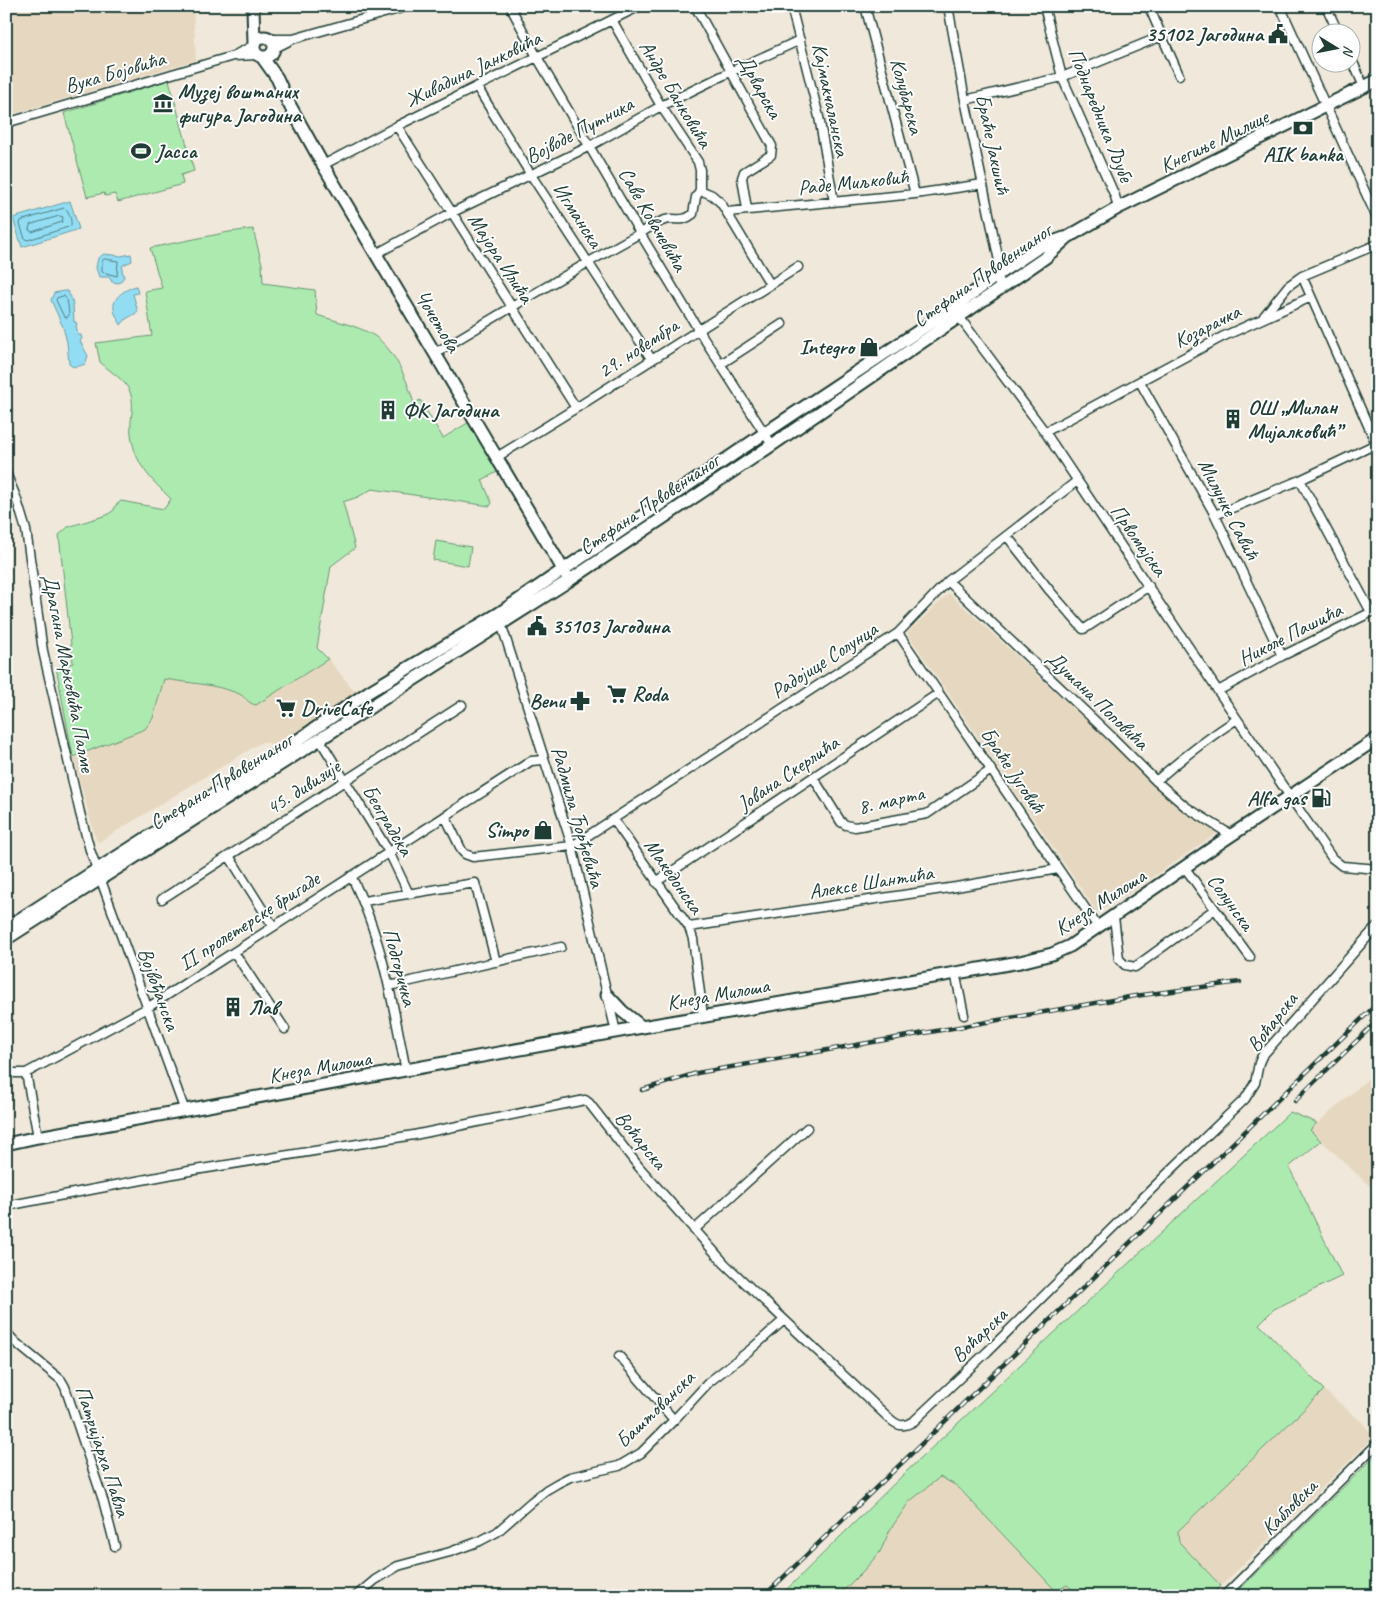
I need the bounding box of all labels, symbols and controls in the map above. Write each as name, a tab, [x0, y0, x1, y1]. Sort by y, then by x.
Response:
place label: 35102 Јагодина	[1146, 21, 1265, 47]
north arrow	[1312, 22, 1362, 72]
public building icon: 35102 Јагодина	[1267, 23, 1289, 45]
street label: Живадина Јанковића	[401, 24, 547, 113]
street label: Андре Банковића	[634, 35, 719, 154]
street label: Кајмакчаланска	[806, 41, 856, 161]
street label: Поднаредника Љубе	[1062, 44, 1140, 187]
text: N	[1339, 44, 1357, 58]
street label: Вука Бојовића	[62, 45, 170, 99]
street label: Дрварска	[732, 49, 789, 124]
street label: Колубарска	[884, 55, 930, 139]
place label: Музеј воштаних фигура Јагодина	[178, 78, 303, 129]
street label: Војводе Путника	[521, 90, 639, 169]
museum icon: Музеј воштаних фигура Јагодина	[152, 92, 174, 114]
street label: Браће Јакшић	[970, 92, 1016, 197]
street label: Кнегиње Милице	[1156, 103, 1274, 178]
bank icon: AIK banka	[1292, 117, 1314, 139]
place label: Јасса	[154, 138, 198, 164]
sports icon: Јасса	[130, 140, 152, 162]
place label: AIK banka	[1263, 141, 1344, 167]
street label: Саве Ковачевића	[613, 162, 694, 277]
street label: Раде Миљковић	[797, 163, 910, 201]
street label: Игманска	[547, 177, 610, 254]
street label: Мајора Илића	[462, 208, 541, 310]
street label: Стефана Првовенчаног	[908, 216, 1059, 333]
street label: Чочетова	[409, 285, 468, 358]
street label: Козарачка	[1169, 297, 1247, 355]
street label: 29. новембра	[593, 311, 685, 384]
place label: Integro	[799, 334, 856, 360]
shop icon: Integro	[858, 336, 880, 358]
place label: ОШ „Милан Мијалковић”	[1248, 394, 1346, 444]
place label: ФК Јагодина	[403, 397, 500, 423]
building icon: ФК Јагодина	[377, 399, 399, 421]
building icon: ОШ „Милан Мијалковић”	[1222, 408, 1244, 430]
street label: Стефана Првовенчаног	[574, 446, 727, 561]
street label: Милунке Савић	[1192, 454, 1266, 565]
street label: Првомајска	[1105, 499, 1174, 583]
street label: Драгана Марковића Палме	[37, 572, 101, 775]
street label: Николе Пашића	[1234, 596, 1348, 671]
place label: 35103 Јагодина	[552, 613, 671, 639]
public building icon: 35103 Јагодина	[526, 615, 548, 637]
street label: Радојице Солунца	[766, 615, 883, 704]
street label: Душана Поповића	[1042, 645, 1156, 756]
place label: Roda	[632, 681, 669, 707]
supermarket icon: Roda	[606, 683, 628, 705]
place label: Benu	[530, 688, 567, 714]
pharmacy icon: Benu	[569, 690, 591, 712]
place label: DriveCafe	[301, 695, 374, 721]
supermarket icon: DriveCafe	[275, 697, 297, 719]
street label: Браће Југовић	[975, 722, 1052, 819]
street label: Стефана Првовенчаног	[145, 725, 300, 835]
street label: Јована Скерлића	[732, 729, 845, 817]
street label: Радмила Ђорђевића	[544, 743, 611, 893]
street label: 45. дивизије	[261, 752, 347, 821]
street label: 8. марта	[855, 779, 928, 820]
street label: Београдска	[357, 780, 420, 862]
place label: Alfa gas	[1247, 785, 1309, 811]
fuel station icon: Alfa gas	[1310, 787, 1332, 809]
place label: Simpo	[486, 817, 530, 843]
shop icon: Simpo	[532, 819, 554, 841]
street label: Македонска	[639, 833, 710, 920]
street label: Алексе Шантића	[807, 859, 937, 905]
street label: Кнеза Милоша	[1050, 862, 1152, 941]
street label: II пролетерске бригаде	[174, 865, 326, 976]
street label: Солунска	[1202, 869, 1262, 937]
street label: Подгоричка	[377, 925, 423, 1011]
street label: Војвођанска	[132, 944, 186, 1035]
street label: Кнеза Милоша	[665, 972, 773, 1016]
street label: Воћарска	[1241, 986, 1304, 1057]
place label: Лав	[248, 994, 283, 1020]
building icon: Лав	[222, 996, 244, 1018]
street label: Кнеза Милоша	[267, 1045, 375, 1089]
street label: Воћарска	[609, 1105, 674, 1176]
street label: Воћарска	[945, 1301, 1014, 1368]
street label: Баштованска	[610, 1364, 701, 1453]
street label: Патријарха Павла	[70, 1382, 137, 1522]
street label: Кабловска	[1255, 1472, 1324, 1541]

